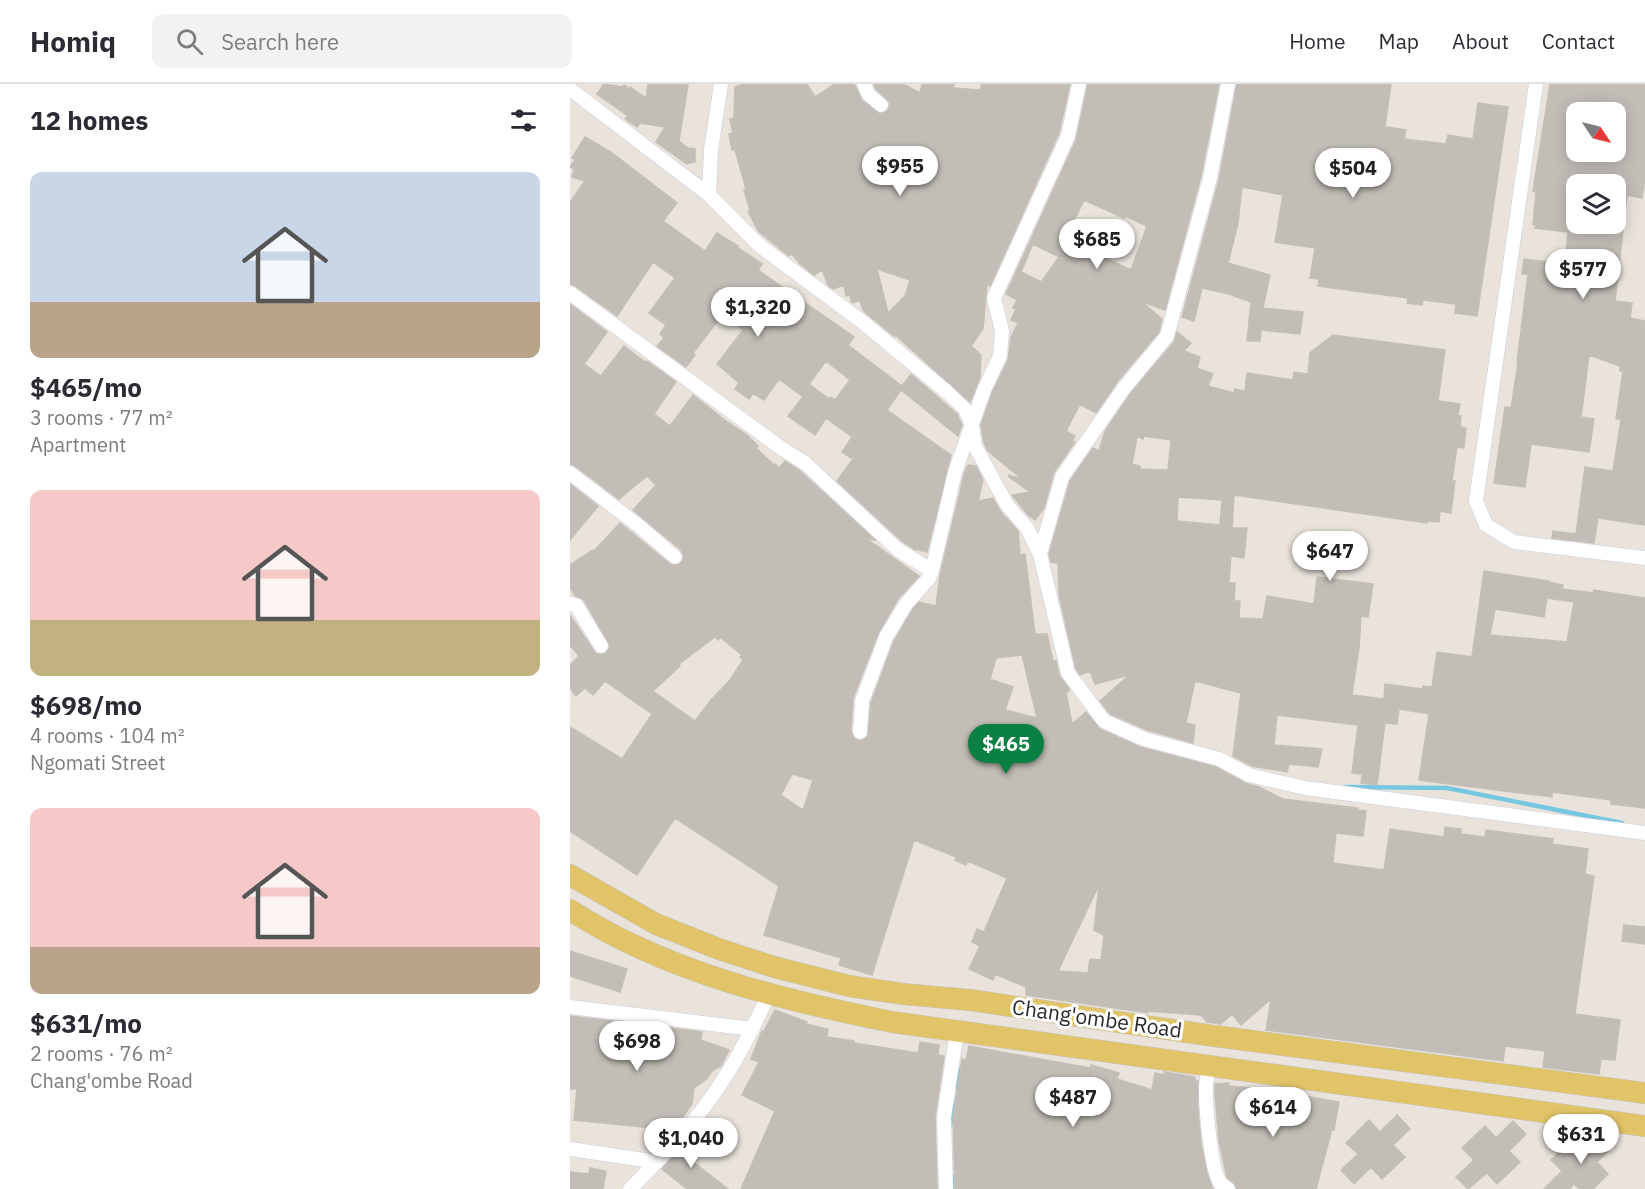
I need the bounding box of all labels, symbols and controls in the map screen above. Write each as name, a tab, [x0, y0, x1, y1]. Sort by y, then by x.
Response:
search box	[152, 14, 572, 68]
text: Homiq	[30, 23, 116, 60]
icon: search	[173, 25, 206, 58]
text: Search here	[221, 27, 339, 56]
text: Home	[1289, 27, 1346, 55]
text: Map	[1379, 27, 1419, 55]
text: About	[1452, 27, 1509, 55]
text: Contact	[1542, 27, 1615, 55]
north arrow	[1566, 102, 1626, 162]
map controls	[1566, 102, 1626, 234]
text: 12 homes	[30, 103, 148, 137]
icon: filters	[507, 104, 540, 137]
pin: $955	[864, 146, 936, 197]
pin: $504	[1317, 148, 1389, 199]
text: $955	[876, 152, 924, 179]
text: $504	[1329, 154, 1377, 181]
button: layers	[1566, 174, 1626, 234]
icon: home	[231, 211, 339, 319]
pin: $685	[1061, 219, 1133, 270]
text: $685	[1073, 225, 1121, 252]
pin: $577	[1547, 249, 1619, 300]
text: $577	[1559, 255, 1607, 282]
pin: $1,320	[709, 287, 807, 338]
text: $1,320	[725, 293, 791, 320]
text: $465/mo	[30, 370, 142, 404]
text: 3 rooms · 77 m²	[30, 404, 173, 431]
text: Apartment	[30, 431, 126, 458]
icon: home	[231, 529, 339, 637]
pin: $647	[1294, 531, 1366, 582]
text: $647	[1306, 537, 1354, 564]
text: $698/mo	[30, 688, 142, 722]
text: 4 rooms · 104 m²	[30, 722, 185, 749]
pin: $465	[970, 724, 1042, 775]
text: $465	[982, 730, 1030, 757]
text: Ngomati Street	[30, 749, 166, 776]
icon: home	[231, 847, 339, 955]
street label: Chang'ombe Road	[1011, 992, 1184, 1044]
text: $631/mo	[30, 1006, 142, 1040]
pin: $698	[601, 1021, 673, 1072]
text: $698	[613, 1027, 661, 1054]
text: 2 rooms · 76 m²	[30, 1040, 173, 1067]
text: Chang'ombe Road	[30, 1067, 193, 1094]
pin: $487	[1037, 1077, 1109, 1128]
text: $487	[1049, 1083, 1097, 1110]
pin: $614	[1237, 1087, 1309, 1138]
text: $614	[1249, 1093, 1297, 1120]
pin: $631	[1545, 1114, 1617, 1165]
pin: $1,040	[642, 1118, 740, 1169]
text: $631	[1557, 1120, 1605, 1147]
text: $1,040	[658, 1124, 724, 1151]

